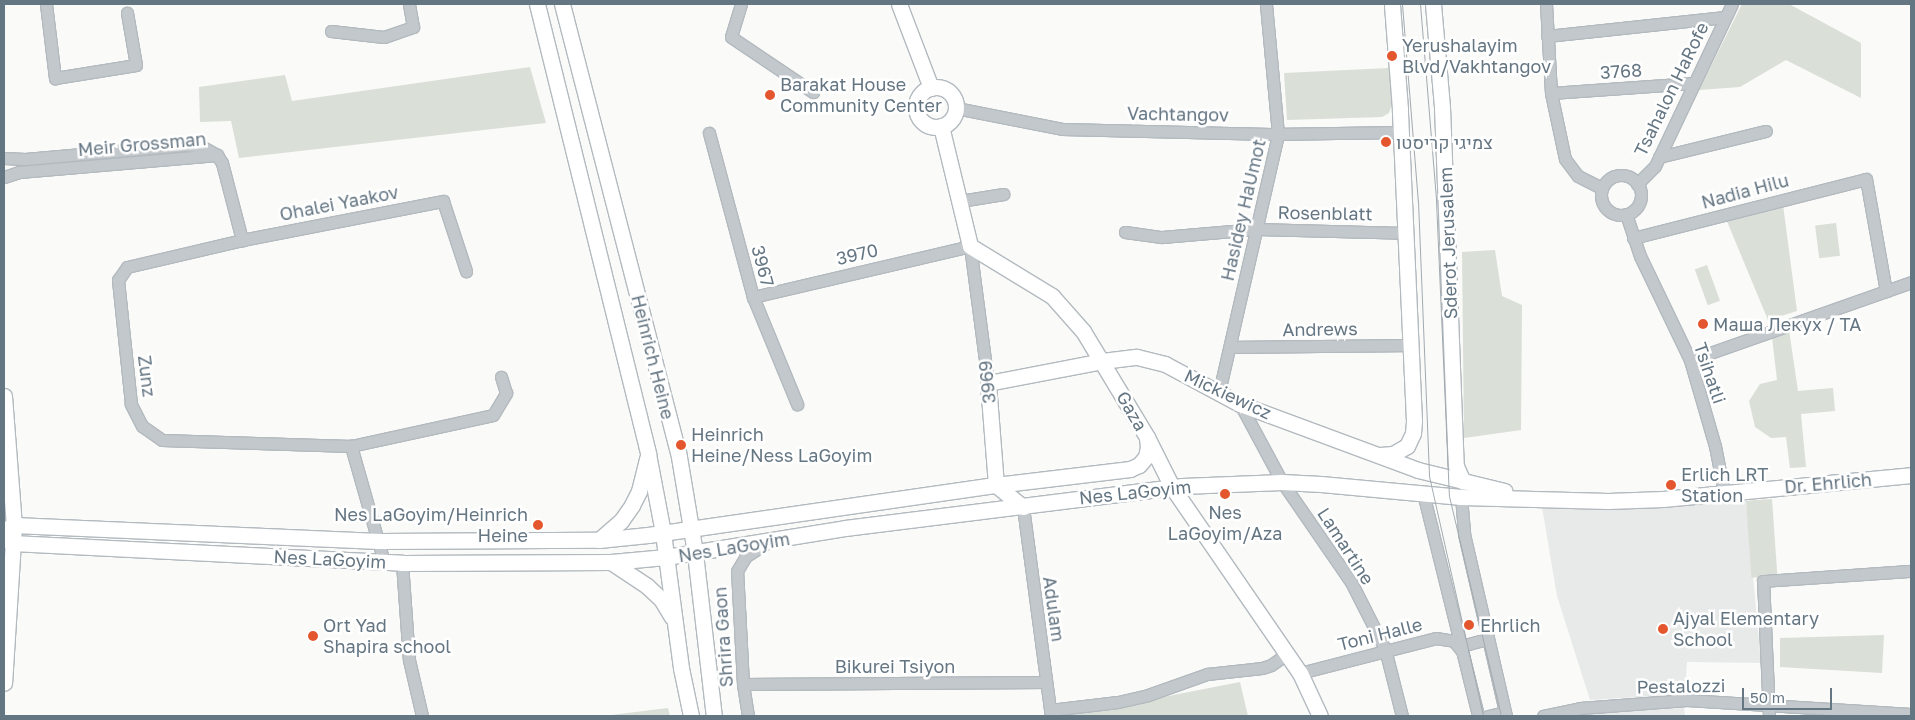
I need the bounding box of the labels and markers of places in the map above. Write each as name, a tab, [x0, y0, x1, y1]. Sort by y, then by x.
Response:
place label: Yerushalayim Blvd/Vakhtangov	[1402, 35, 1551, 78]
marker: Yerushalayim Blvd/Vakhtangov	[1386, 50, 1398, 62]
place label: Barakat House Community Center	[780, 74, 942, 116]
marker: Barakat House Community Center	[764, 89, 776, 101]
place label: צמיגי קריסטו	[1396, 131, 1493, 153]
marker: צמיגי קריסטו	[1380, 136, 1392, 148]
place label: Маша Лекух / ТА	[1713, 313, 1861, 335]
marker: Маша Лекух / ТА	[1697, 318, 1709, 330]
place label: Heinrich Heine/Ness LaGoyim	[691, 424, 872, 466]
marker: Heinrich Heine/Ness LaGoyim	[675, 439, 687, 451]
place label: Erlich LRT Station	[1681, 464, 1768, 506]
marker: Erlich LRT Station	[1665, 479, 1677, 491]
marker: Nes LaGoyim/Aza	[1219, 488, 1231, 500]
place label: Nes LaGoyim/Aza	[1168, 502, 1282, 544]
place label: Nes LaGoyim/Heinrich Heine	[334, 504, 528, 546]
marker: Nes LaGoyim/Heinrich Heine	[532, 519, 544, 531]
place label: Ajyal Elementary School	[1673, 608, 1819, 650]
place label: Ehrlich	[1480, 614, 1541, 636]
place label: Ort Yad Shapira school	[323, 615, 451, 658]
marker: Ehrlich	[1462, 618, 1476, 632]
marker: Ajyal Elementary School	[1657, 623, 1669, 635]
marker: Ort Yad Shapira school	[307, 630, 319, 642]

